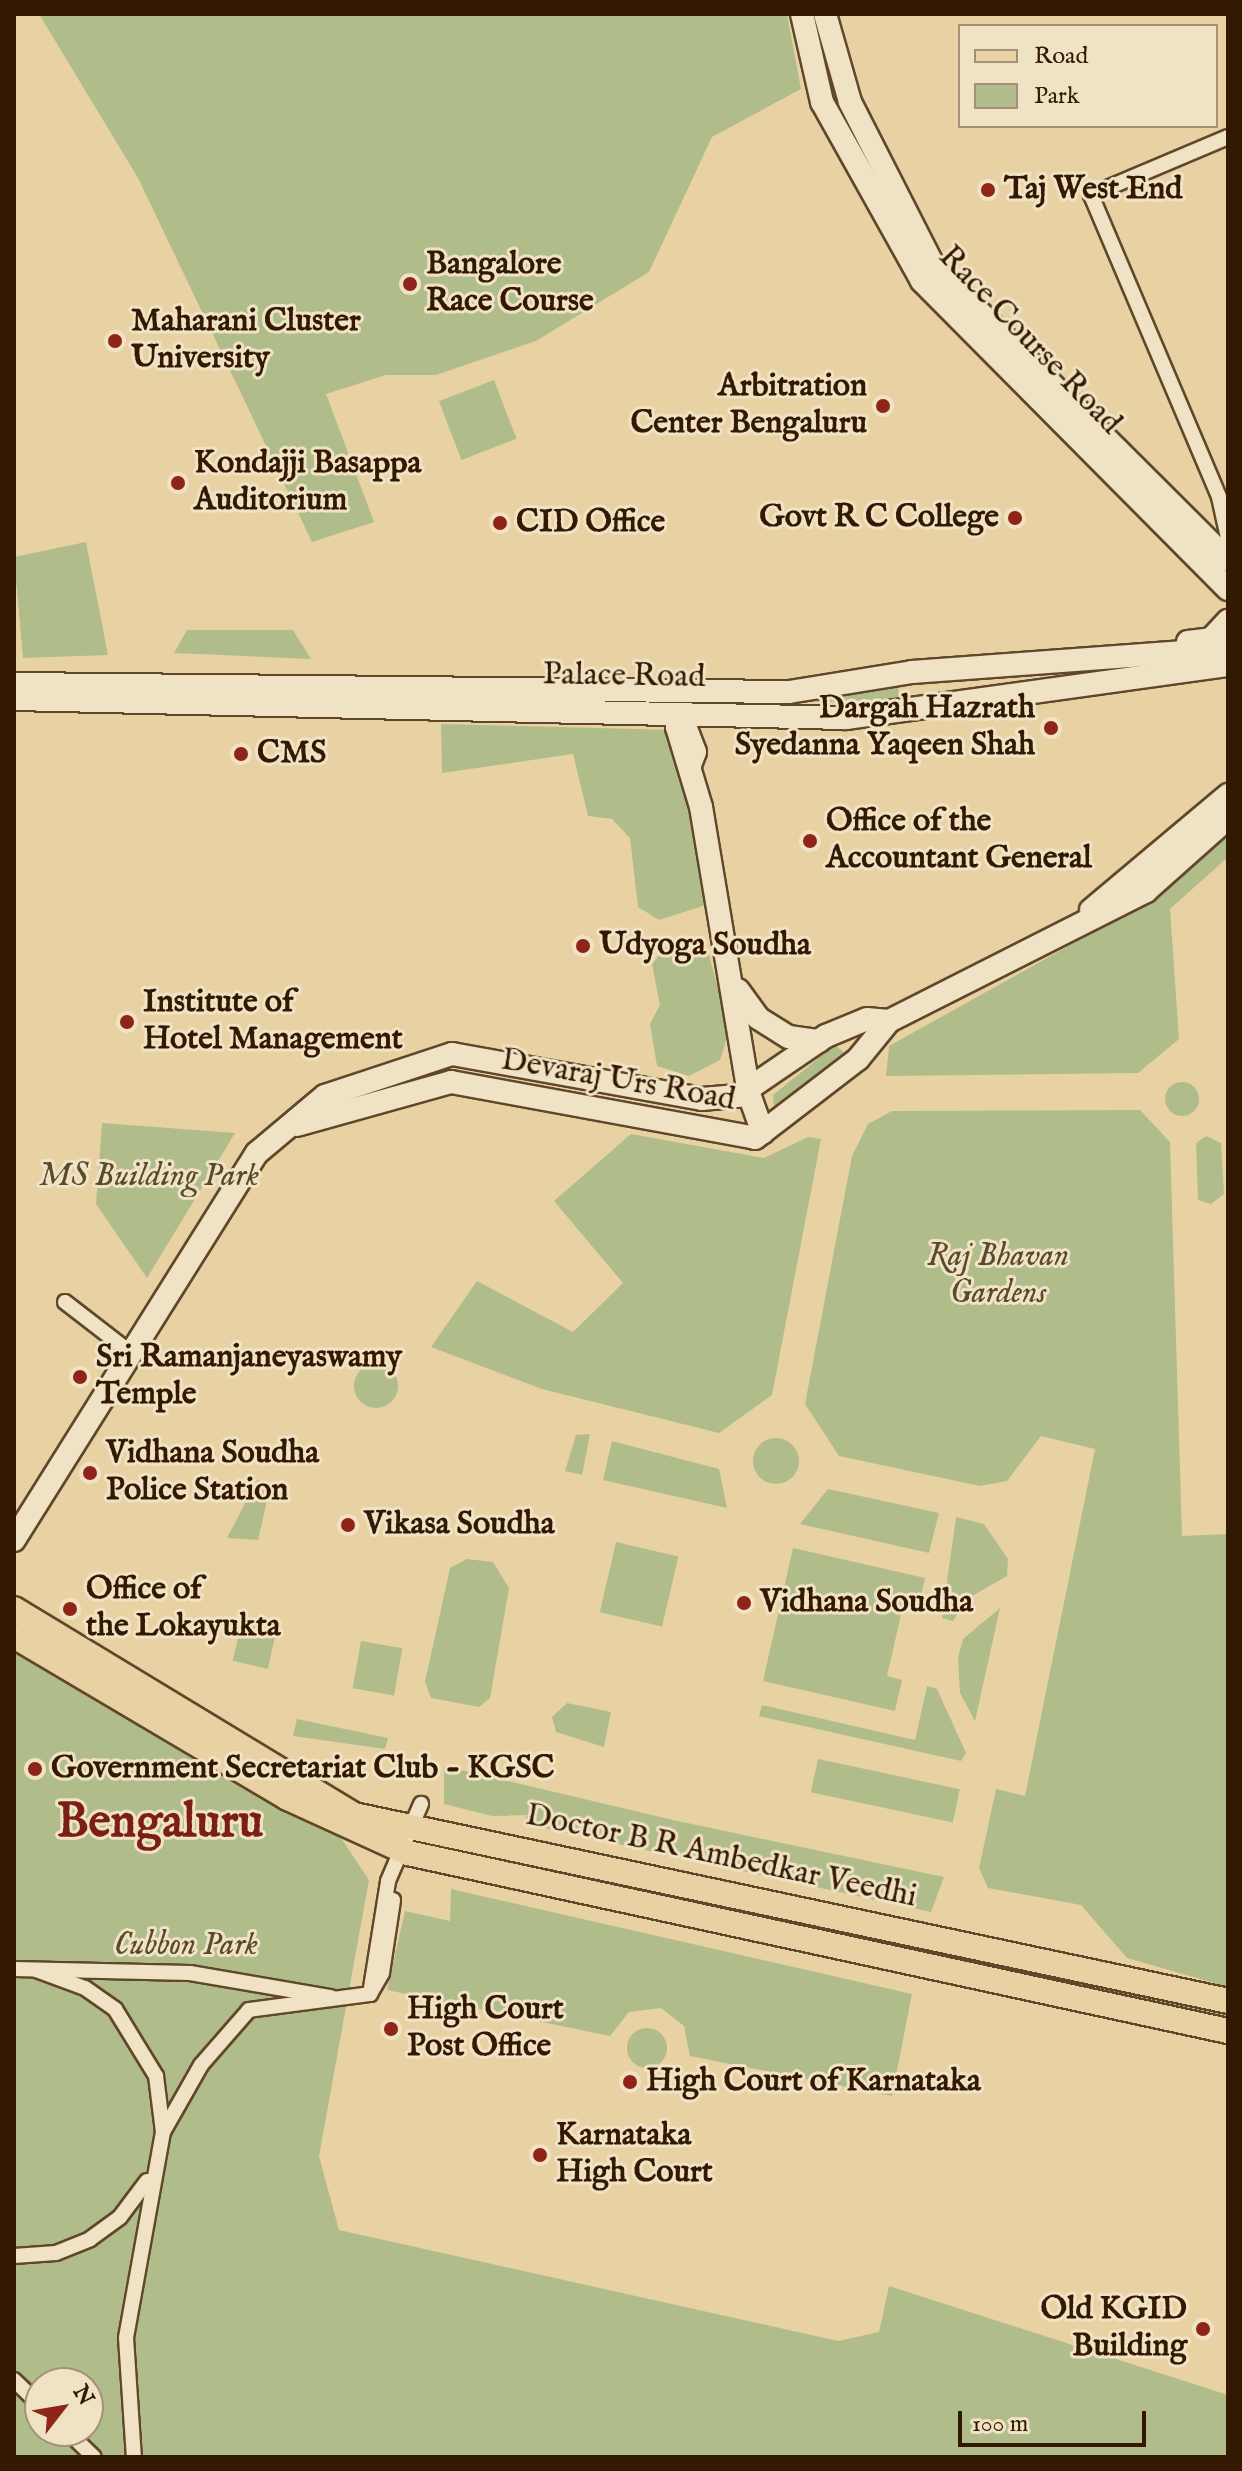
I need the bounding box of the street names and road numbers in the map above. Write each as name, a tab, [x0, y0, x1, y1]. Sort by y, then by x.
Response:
street label: Race Course Road	[929, 239, 1129, 443]
street label: Palace Road	[542, 656, 706, 698]
street label: Devaraj Urs Road	[498, 1042, 738, 1120]
street label: Doctor B R Ambedkar Veedhi	[522, 1797, 920, 1917]

